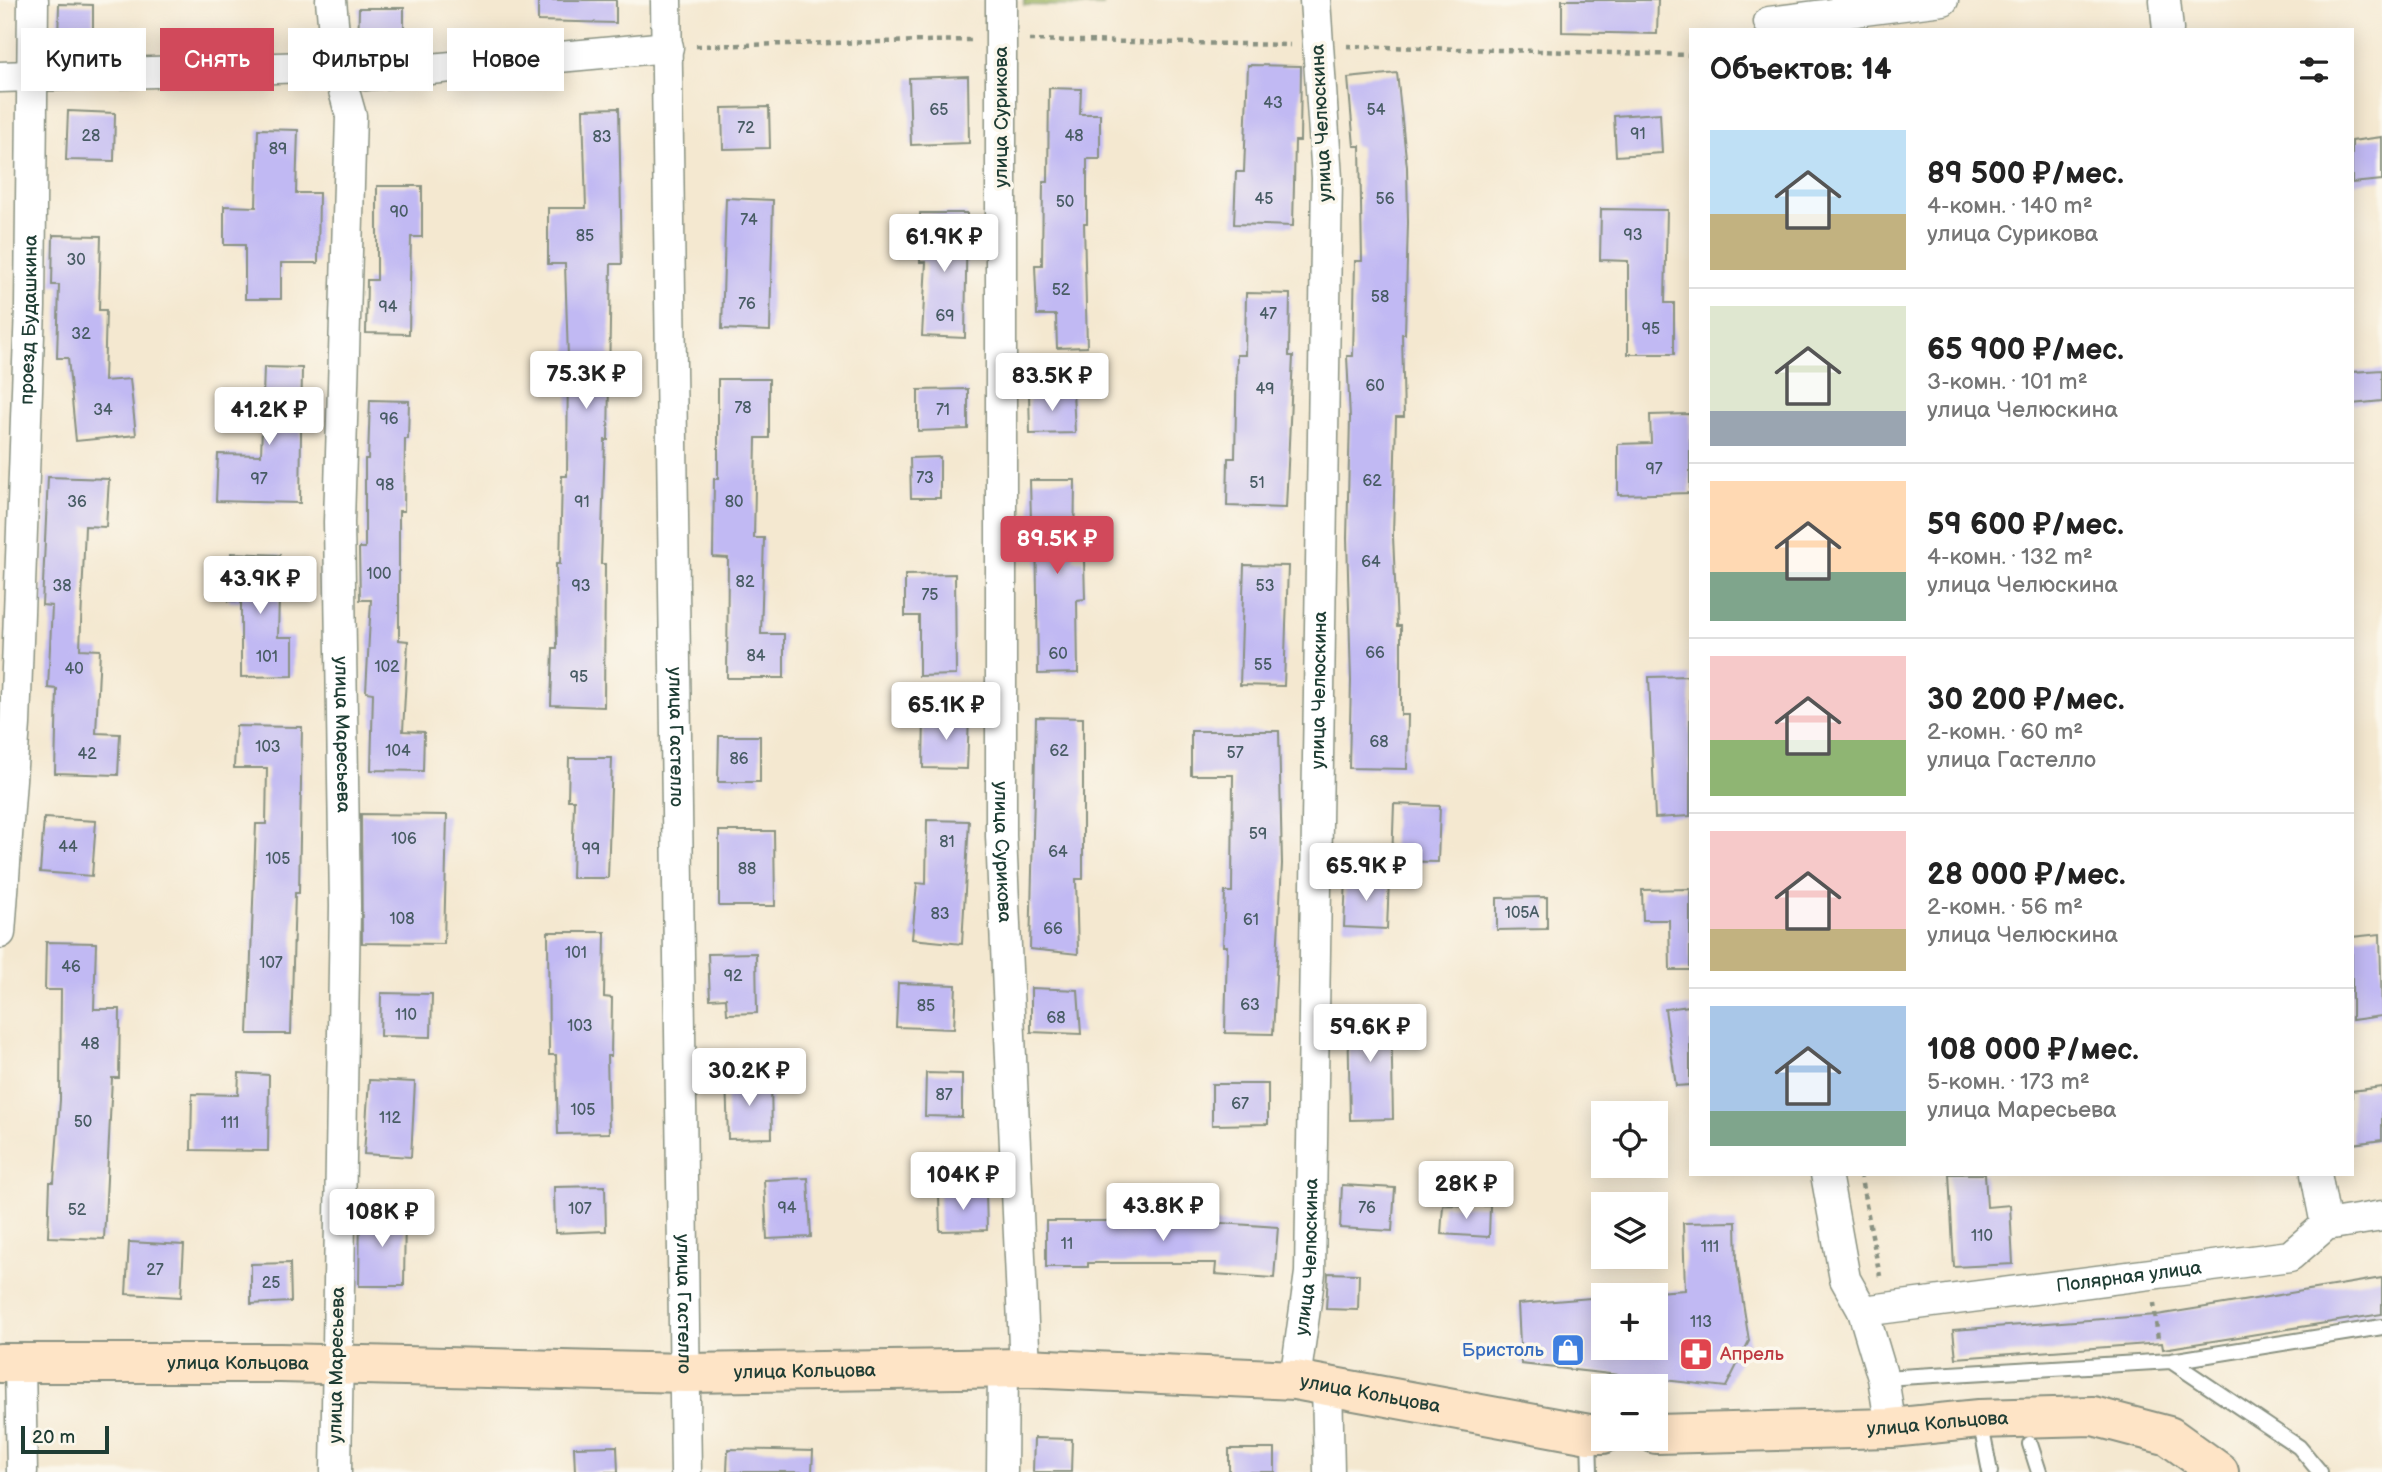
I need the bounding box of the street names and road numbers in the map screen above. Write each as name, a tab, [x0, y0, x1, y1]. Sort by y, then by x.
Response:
street label: улица Челюскина	[1306, 44, 1338, 202]
street label: улица Сурикова	[990, 46, 1013, 188]
street label: проезд Будашкина	[15, 235, 42, 405]
street label: улица Челюскина	[1306, 611, 1332, 769]
street label: улица Маресьева	[330, 656, 355, 813]
street label: улица Гастелло	[664, 667, 688, 807]
street label: улица Сурикова	[989, 781, 1016, 923]
street label: улица Челюскина	[1290, 1178, 1323, 1337]
street label: улица Гастелло	[671, 1234, 696, 1374]
street label: Полярная улица	[2055, 1256, 2203, 1298]
street label: улица Маресьева	[324, 1287, 350, 1443]
street label: улица Кольцова	[167, 1351, 309, 1375]
street label: улица Кольцова	[734, 1359, 876, 1384]
street label: улица Кольцова	[1298, 1370, 1442, 1418]
street label: улица Кольцова	[1867, 1407, 2009, 1440]

